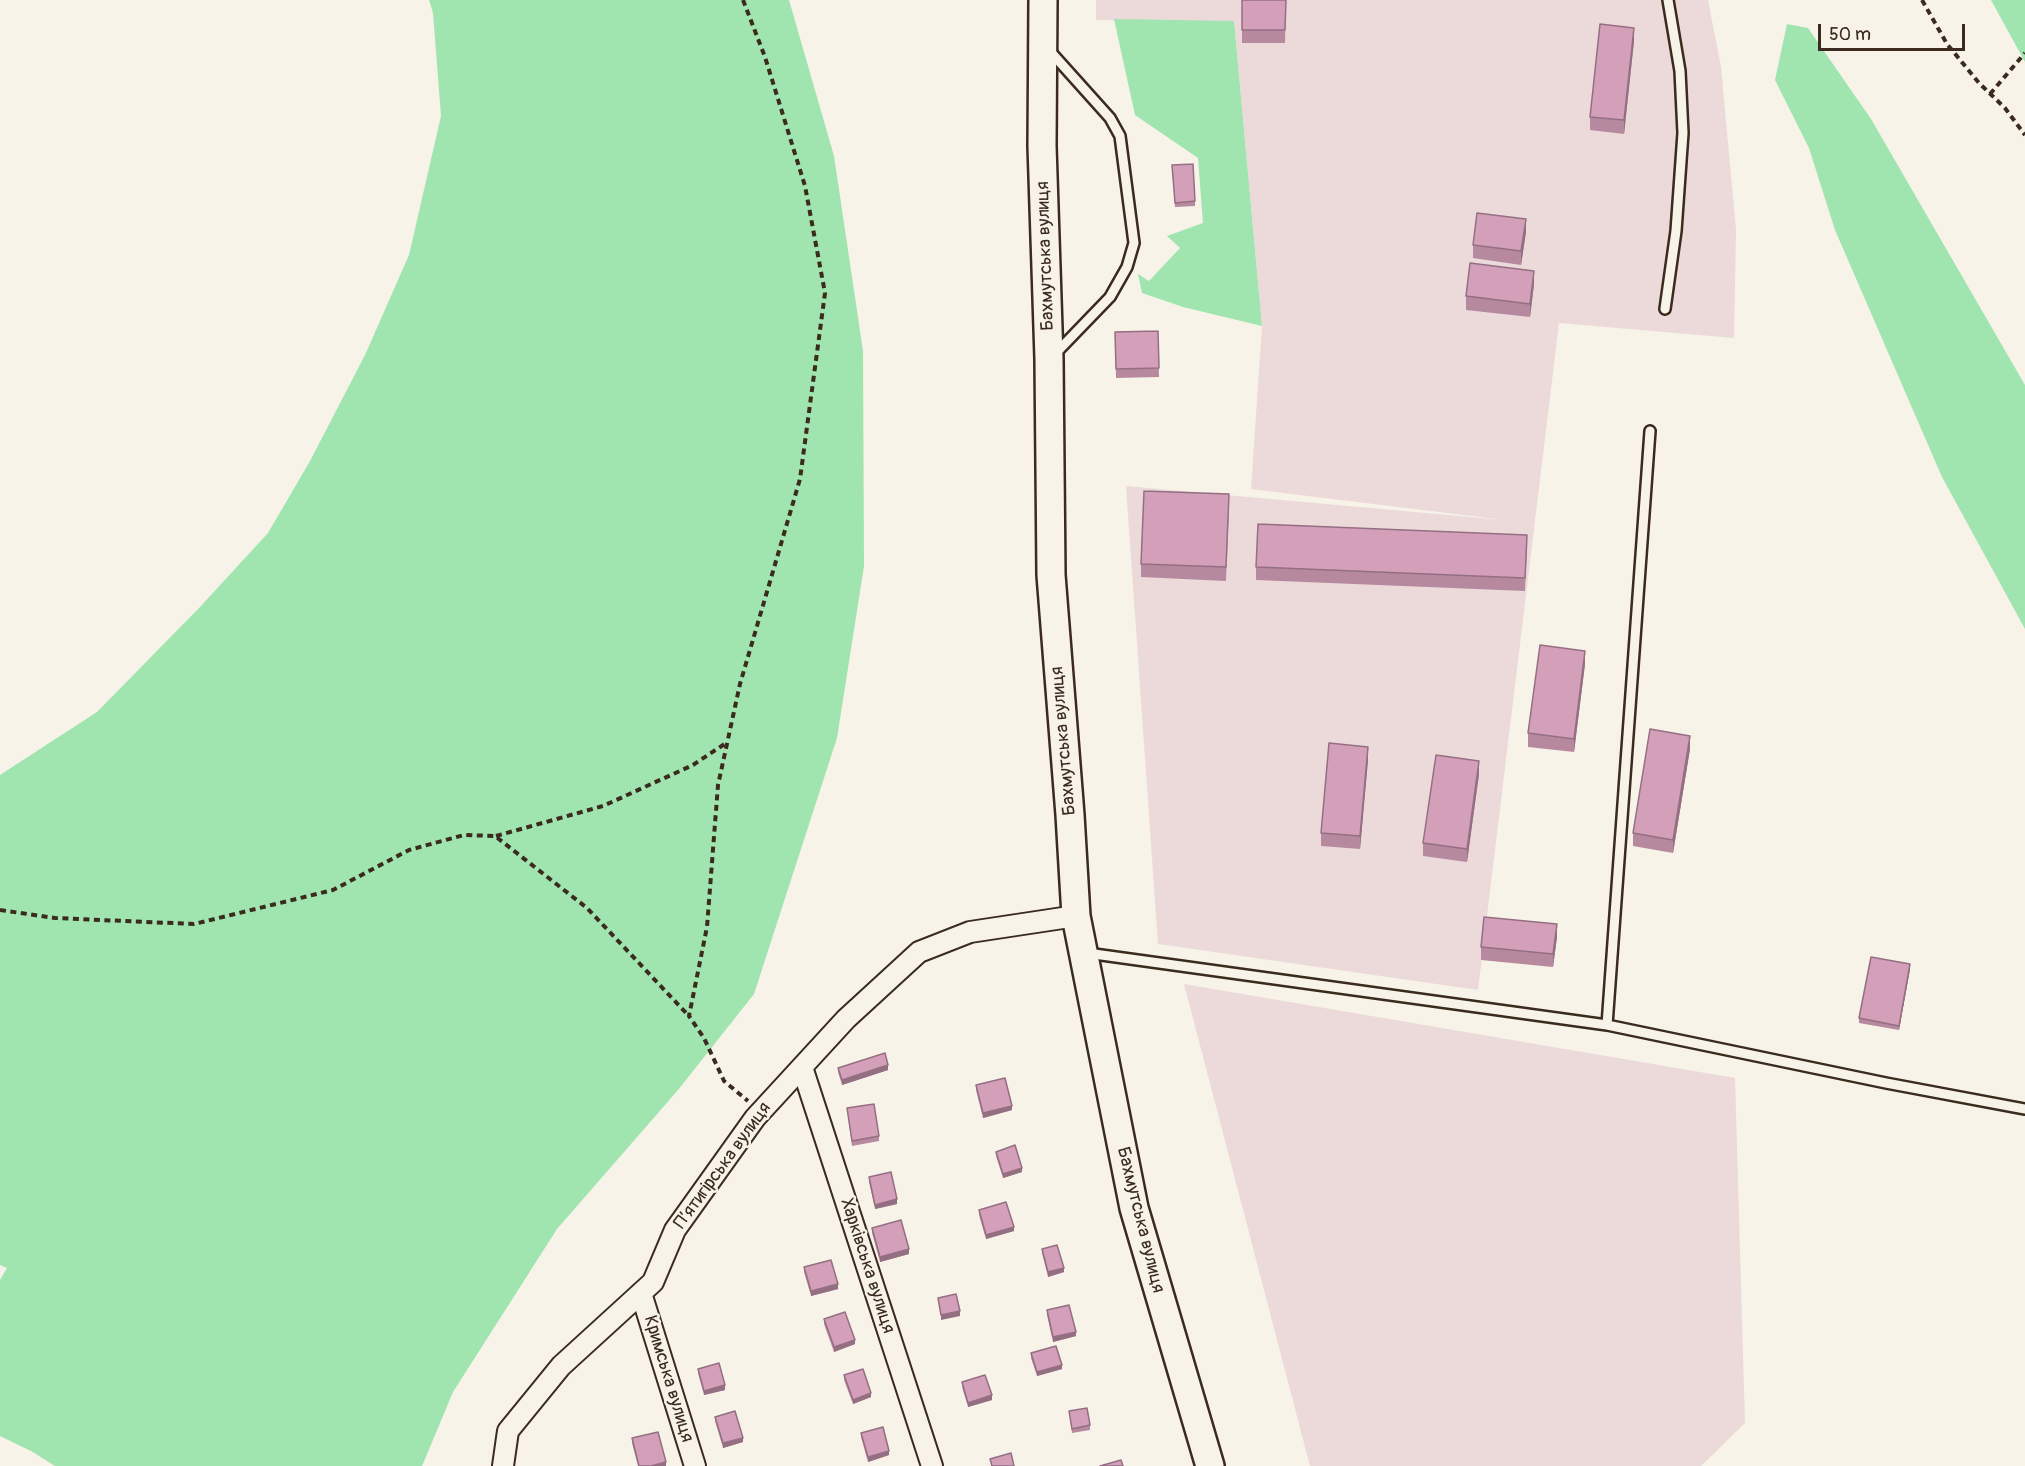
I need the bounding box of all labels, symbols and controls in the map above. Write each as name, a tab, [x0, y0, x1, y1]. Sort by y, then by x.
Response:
scale bar	[1821, 12, 1968, 50]
text: 50 m	[1829, 23, 1871, 46]
street label: Бахмутська вулиця	[1033, 181, 1059, 331]
street label: Бахмутська вулиця	[1047, 666, 1081, 816]
street label: П’ятигірська вулиця	[670, 1099, 776, 1233]
street label: Бахмутська вулиця	[1111, 1145, 1169, 1295]
street label: Харківська вулиця	[835, 1196, 899, 1336]
street label: Кримська вулиця	[638, 1313, 698, 1445]

